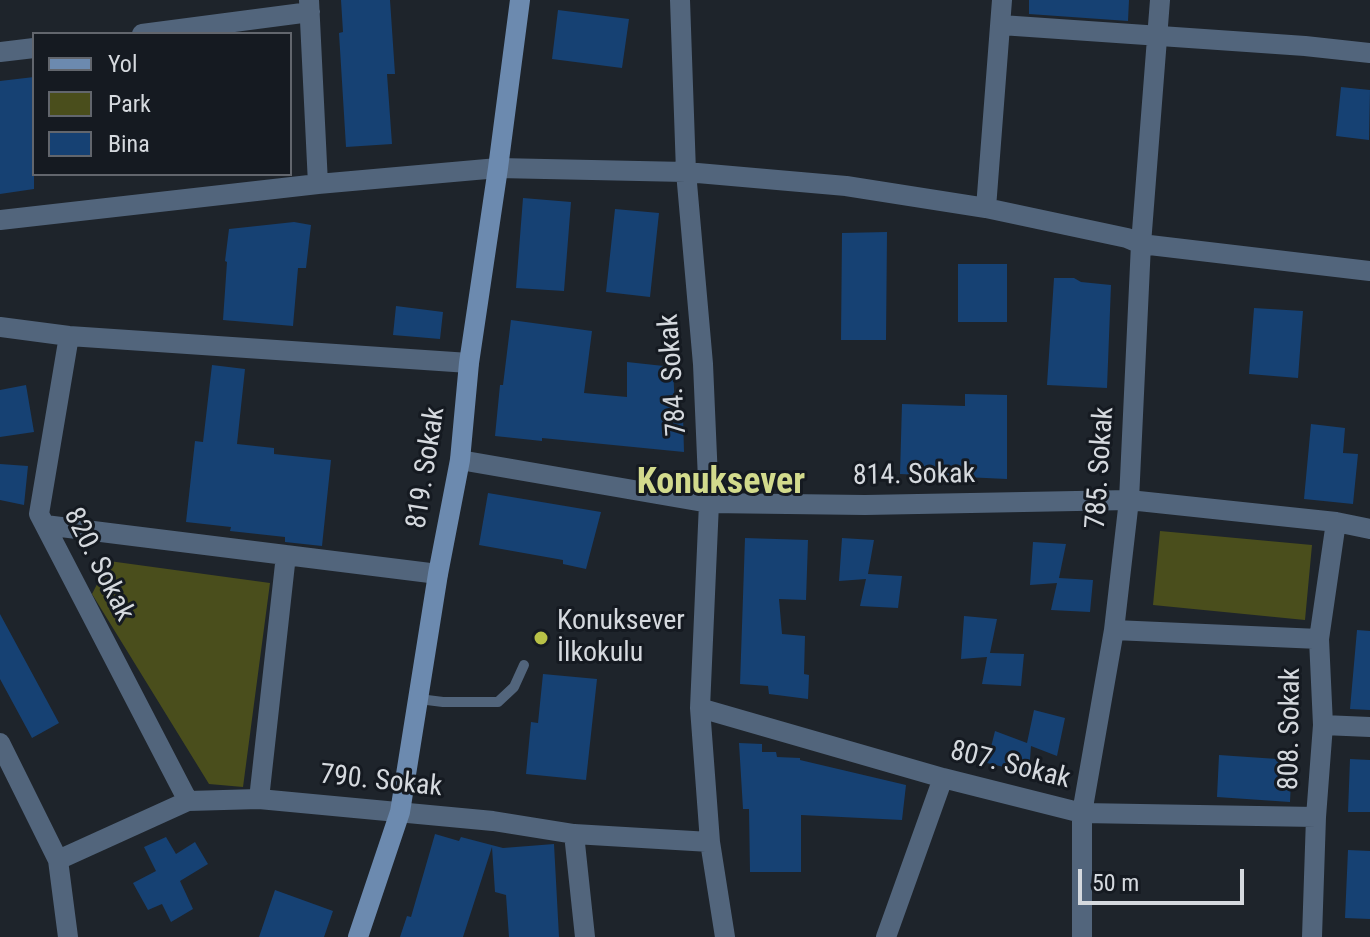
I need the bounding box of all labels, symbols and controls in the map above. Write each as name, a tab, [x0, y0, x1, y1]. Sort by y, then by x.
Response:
legend	[32, 32, 292, 176]
text: Yol	[108, 50, 137, 78]
text: Park	[108, 90, 151, 118]
text: Bina	[108, 130, 150, 158]
street label: 784. Sokak	[653, 313, 695, 437]
street label: 819. Sokak	[401, 405, 453, 531]
street label: 785. Sokak	[1080, 406, 1122, 530]
street label: 814. Sokak	[852, 458, 976, 494]
district label: Konuksever	[637, 462, 805, 506]
street label: 820. Sokak	[55, 503, 141, 627]
place label: Konuksever İlkokulu	[557, 605, 685, 671]
marker: Konuksever İlkokulu	[532, 629, 550, 647]
street label: 808. Sokak	[1273, 667, 1309, 791]
street label: 807. Sokak	[947, 735, 1073, 797]
street label: 790. Sokak	[318, 759, 444, 805]
scale bar	[1082, 853, 1248, 903]
text: 50 m	[1092, 869, 1139, 897]

